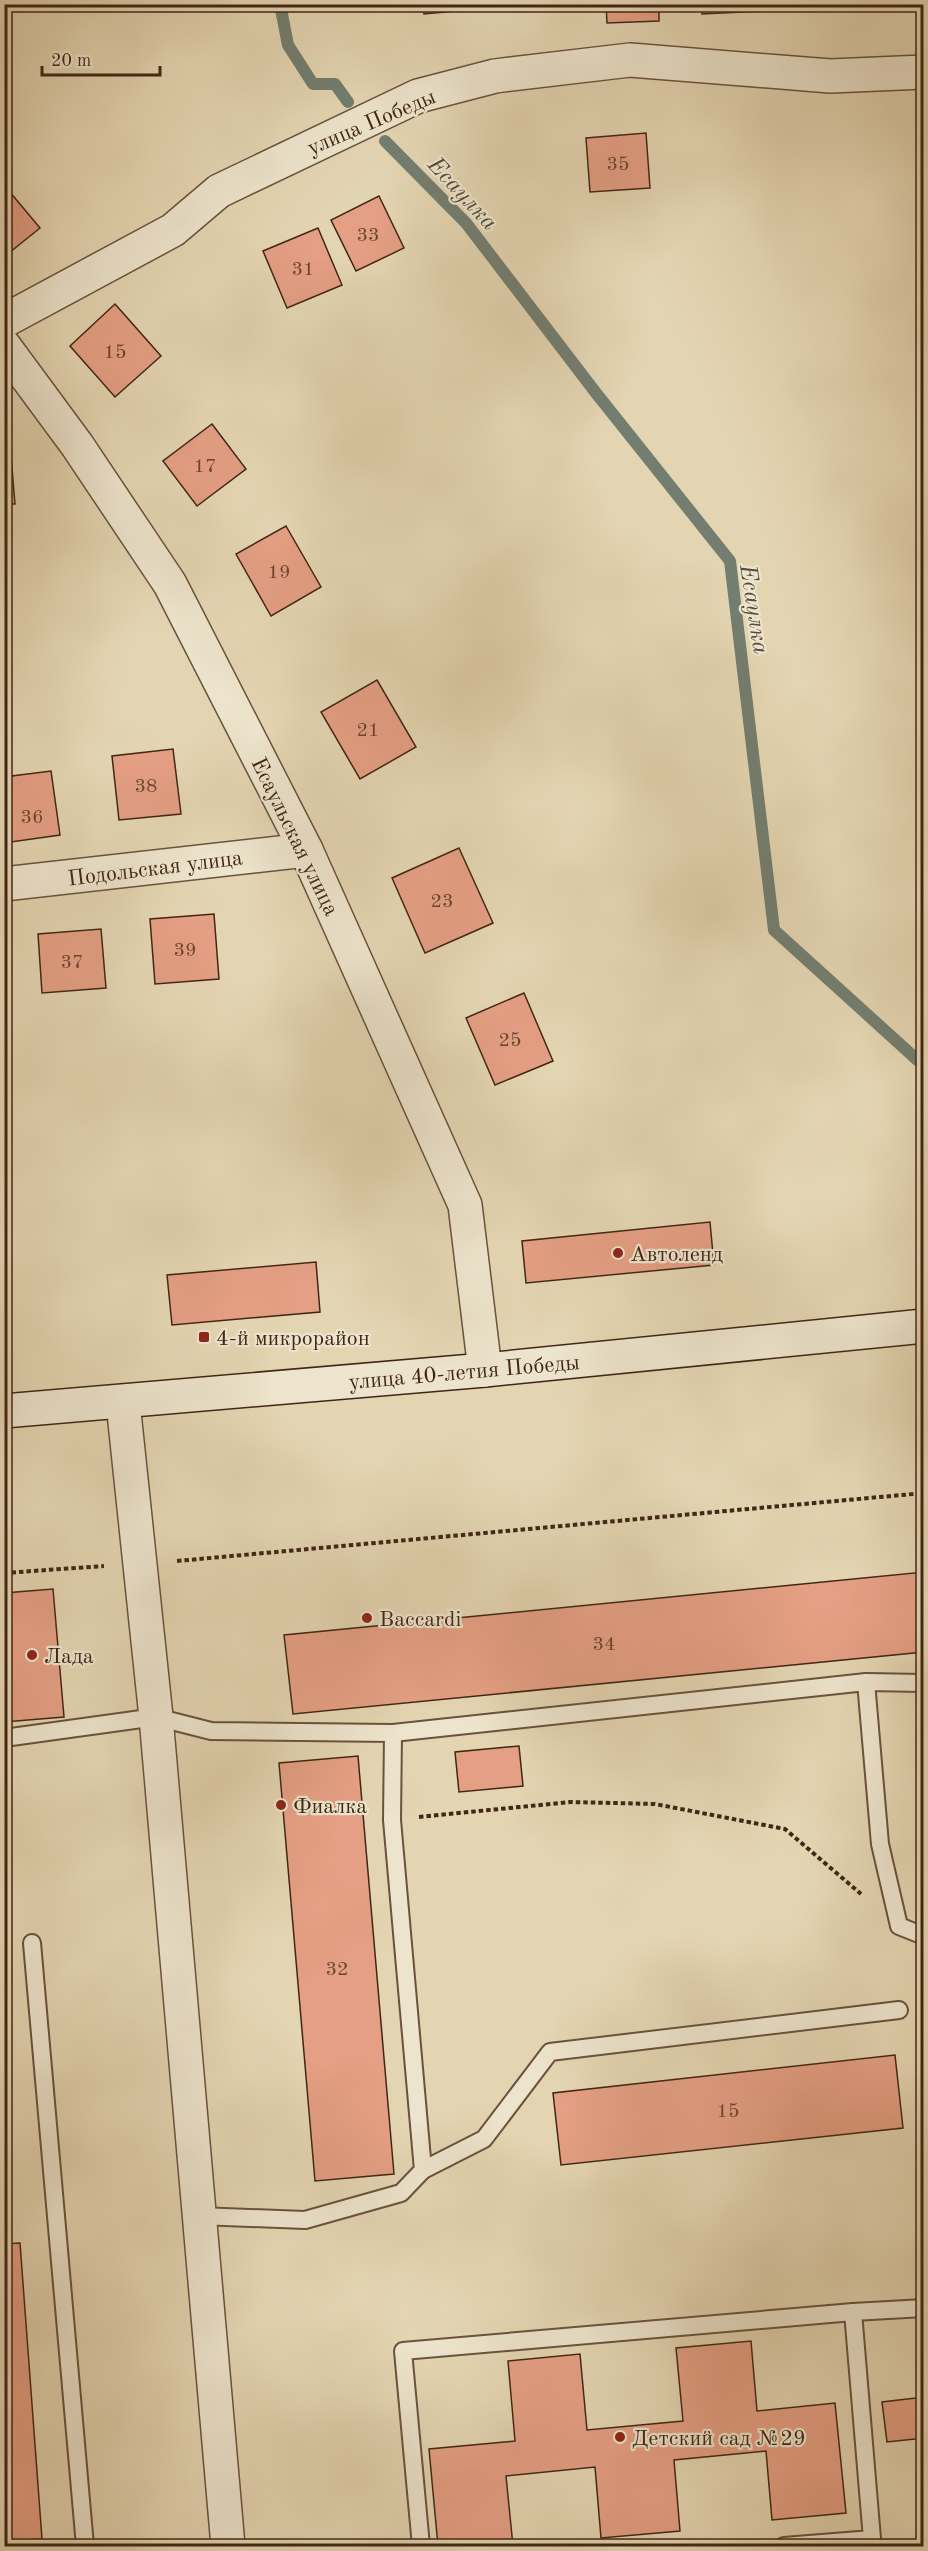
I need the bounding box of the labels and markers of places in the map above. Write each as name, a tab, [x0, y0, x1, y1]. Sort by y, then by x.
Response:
place label: Автоленд	[630, 1244, 723, 1266]
marker: Автоленд	[611, 1246, 625, 1260]
place label: 4-й микрорайон	[216, 1328, 370, 1350]
marker: 4-й микрорайон	[197, 1330, 211, 1344]
place label: Baccardi	[379, 1609, 462, 1631]
marker: Baccardi	[360, 1611, 374, 1625]
place label: Лада	[44, 1646, 94, 1668]
marker: Лада	[25, 1648, 39, 1662]
place label: Фиалка	[293, 1796, 367, 1818]
marker: Фиалка	[274, 1798, 288, 1812]
place label: Детский сад №29	[632, 2428, 806, 2450]
marker: Детский сад №29	[613, 2430, 627, 2444]

